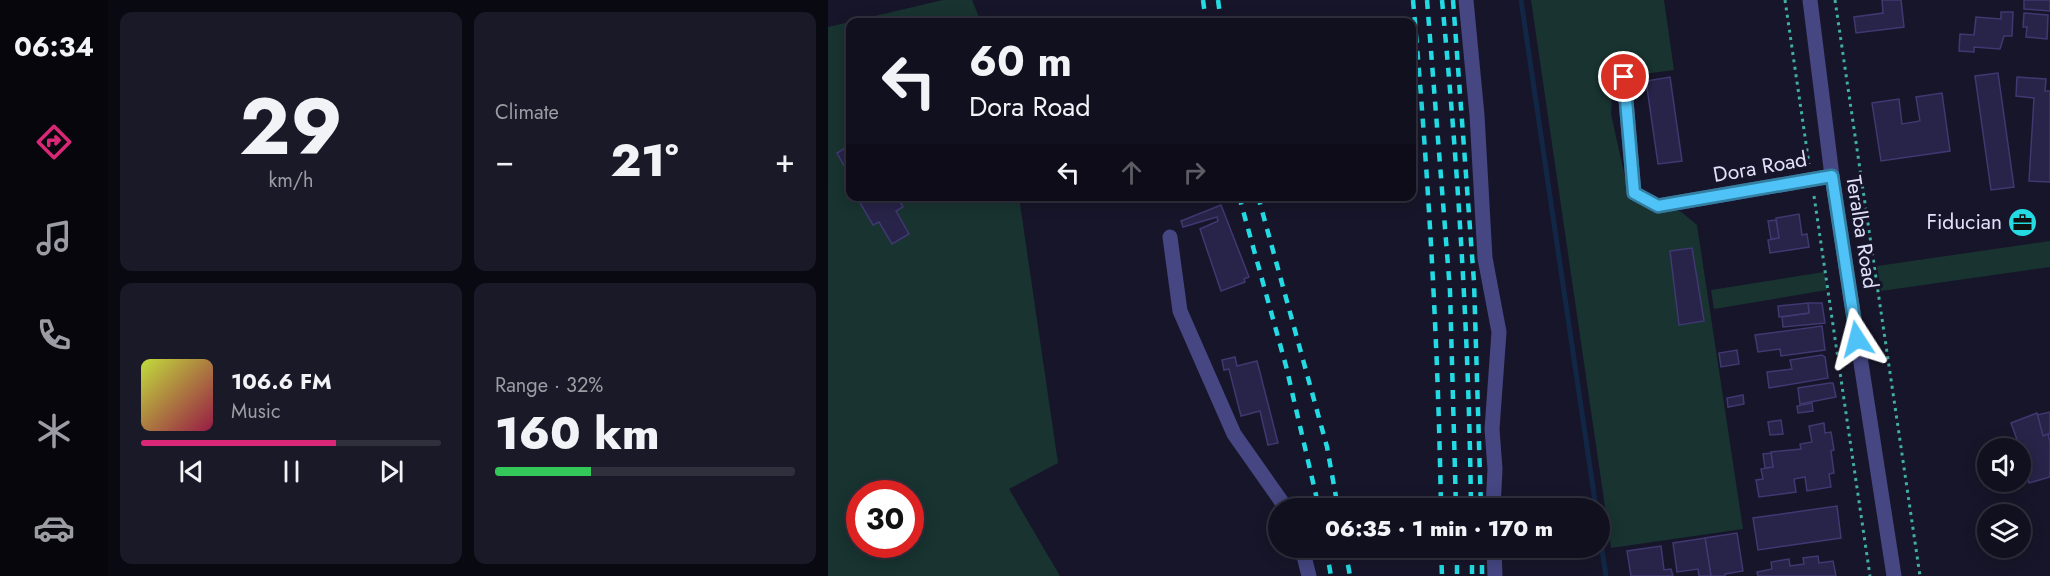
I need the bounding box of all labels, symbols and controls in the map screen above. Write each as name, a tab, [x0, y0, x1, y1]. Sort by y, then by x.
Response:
text: 06:34	[14, 27, 94, 66]
text: 60 m	[969, 31, 1072, 92]
icon: left	[870, 42, 948, 120]
pin	[1598, 51, 1649, 102]
icon: arrive	[1607, 60, 1640, 93]
text: 29	[239, 71, 343, 183]
text: Dora Road	[969, 87, 1091, 126]
text: Climate	[495, 98, 559, 127]
icon: directions	[33, 121, 75, 163]
text: 21°	[611, 128, 679, 193]
text: −	[495, 137, 514, 184]
text: +	[775, 137, 795, 184]
street label: Dora Road	[1711, 144, 1809, 190]
icon: left	[1052, 156, 1085, 189]
icon: ahead	[1115, 156, 1148, 189]
icon: right	[1178, 156, 1211, 189]
text: km/h	[268, 166, 314, 195]
street label: Teralba Road	[1838, 173, 1886, 291]
office icon: Fiducian	[2007, 206, 2039, 238]
place label: Fiducian	[1926, 207, 2002, 237]
icon: music	[33, 217, 75, 259]
position arrow	[1825, 307, 1889, 371]
icon: phone	[33, 314, 75, 356]
text: 106.6 FM	[231, 365, 332, 397]
text: Range · 32%	[495, 371, 603, 400]
text: Music	[231, 397, 281, 426]
text: 160 km	[495, 401, 659, 466]
icon: climate	[33, 410, 75, 452]
map controls	[1977, 438, 2031, 558]
button: sound	[1977, 438, 2031, 492]
icon: previous	[175, 455, 208, 488]
icon: pause	[275, 455, 308, 488]
icon: next	[375, 455, 408, 488]
speed limit sign: 30	[846, 480, 924, 558]
button: layers	[1977, 504, 2031, 558]
icon: car	[33, 507, 75, 549]
text: 06:35 · 1 min · 170 m	[1325, 512, 1553, 544]

